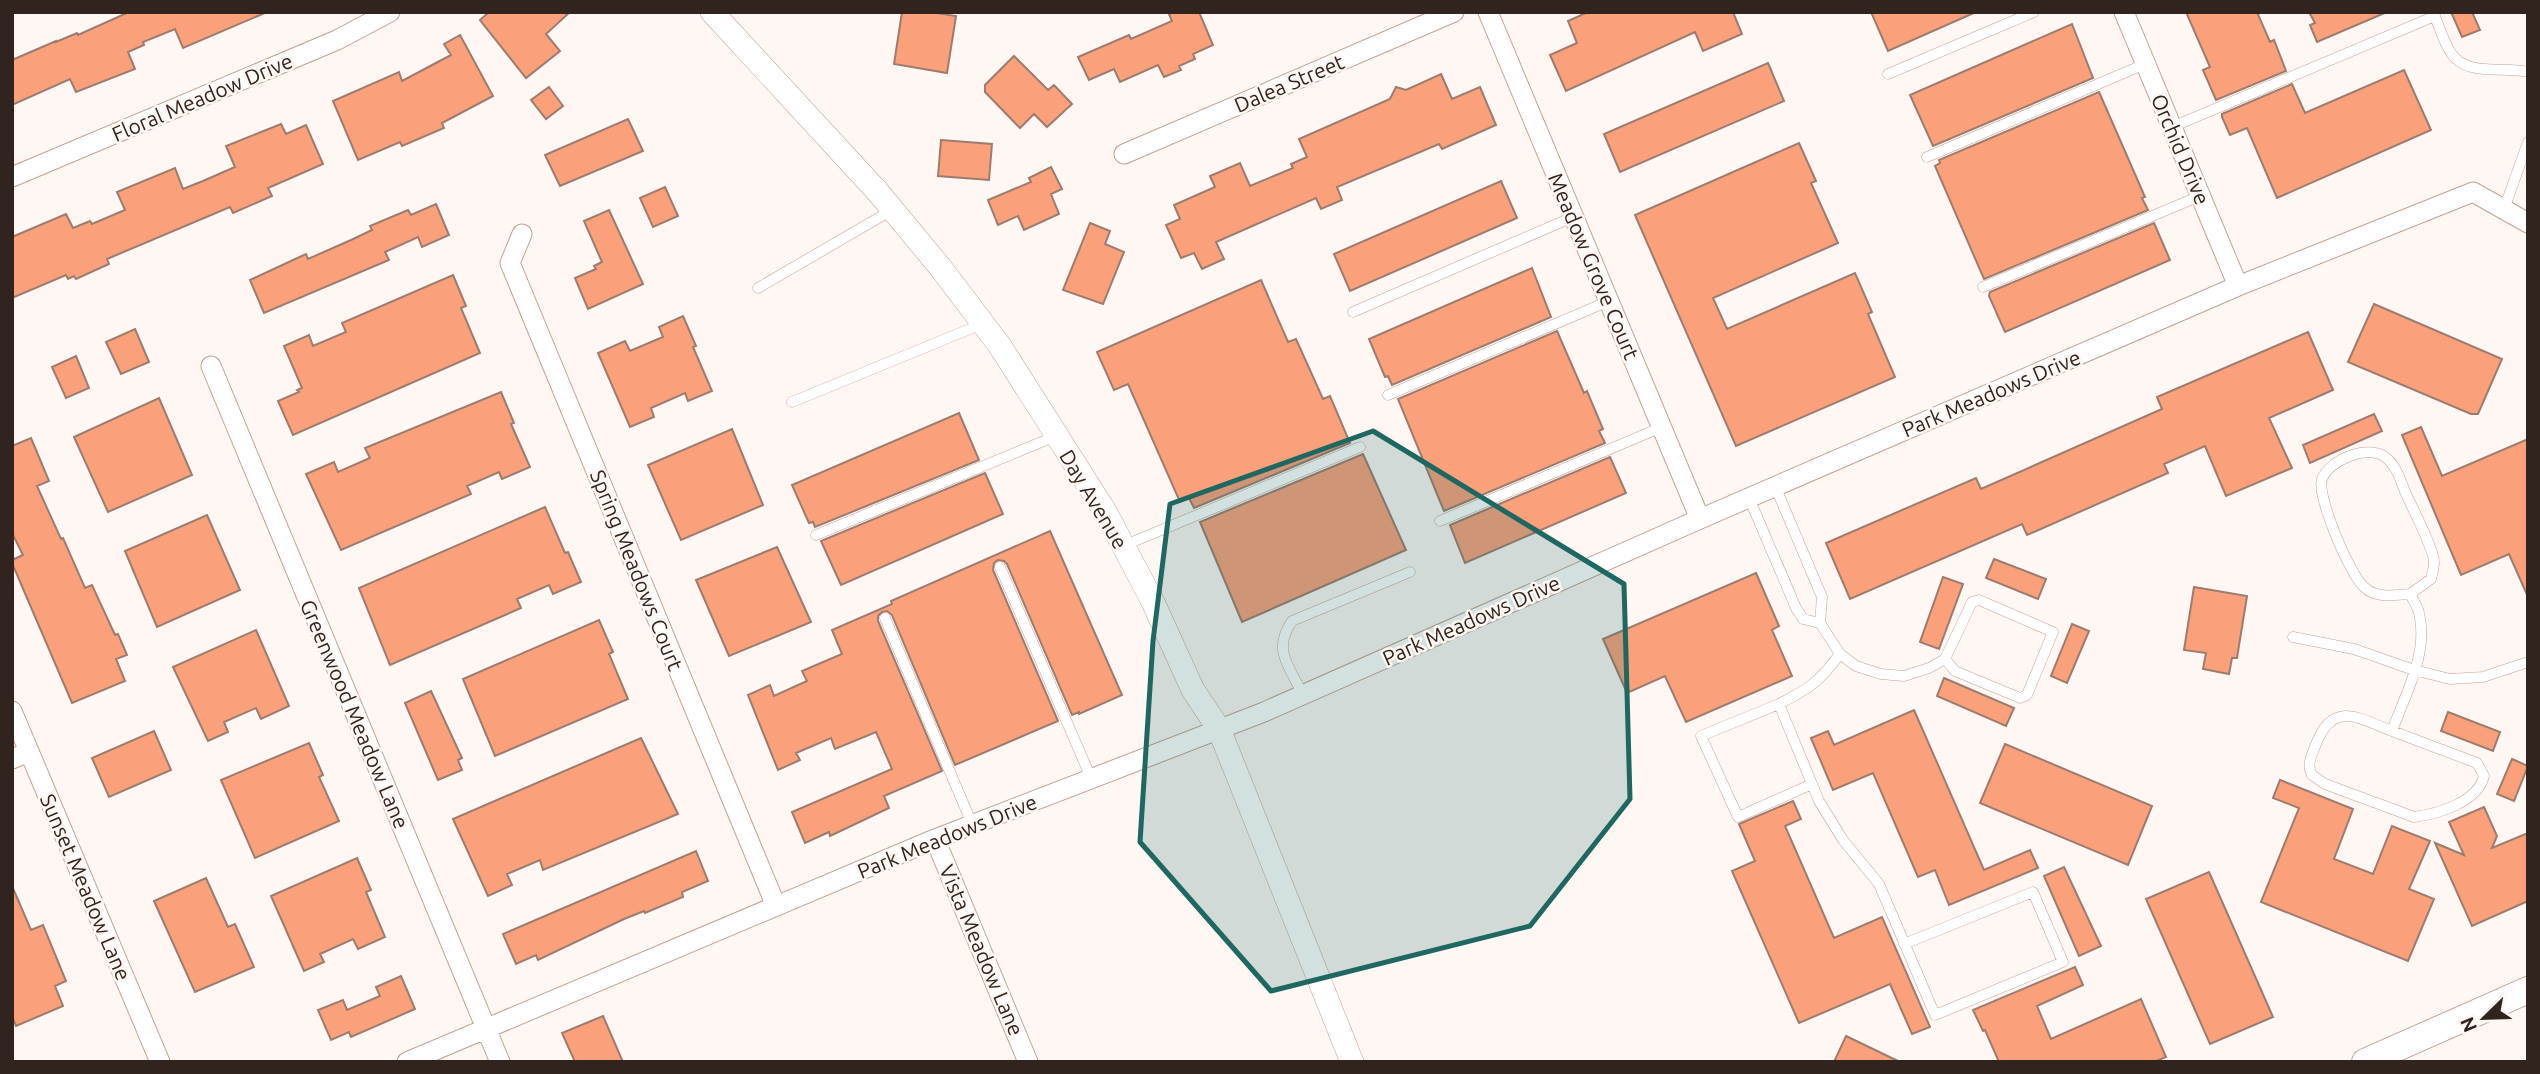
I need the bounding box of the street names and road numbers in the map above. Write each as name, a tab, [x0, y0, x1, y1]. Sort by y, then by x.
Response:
street label: Floral Meadow Drive	[108, 48, 296, 146]
street label: Dalea Street	[1230, 49, 1348, 117]
street label: Orchid Drive	[2147, 90, 2215, 208]
street label: Meadow Grove Court	[1544, 169, 1644, 363]
street label: Park Meadows Drive	[1898, 345, 2084, 441]
street label: Day Avenue	[1055, 445, 1133, 553]
street label: Spring Meadows Court	[586, 466, 688, 674]
street label: Park Meadows Drive	[1379, 570, 1563, 670]
street label: Greenwood Meadow Lane	[296, 596, 414, 832]
street label: Park Meadows Drive	[854, 789, 1040, 883]
street label: Sunset Meadow Lane	[36, 790, 136, 984]
street label: Vista Meadow Lane	[935, 861, 1029, 1039]

